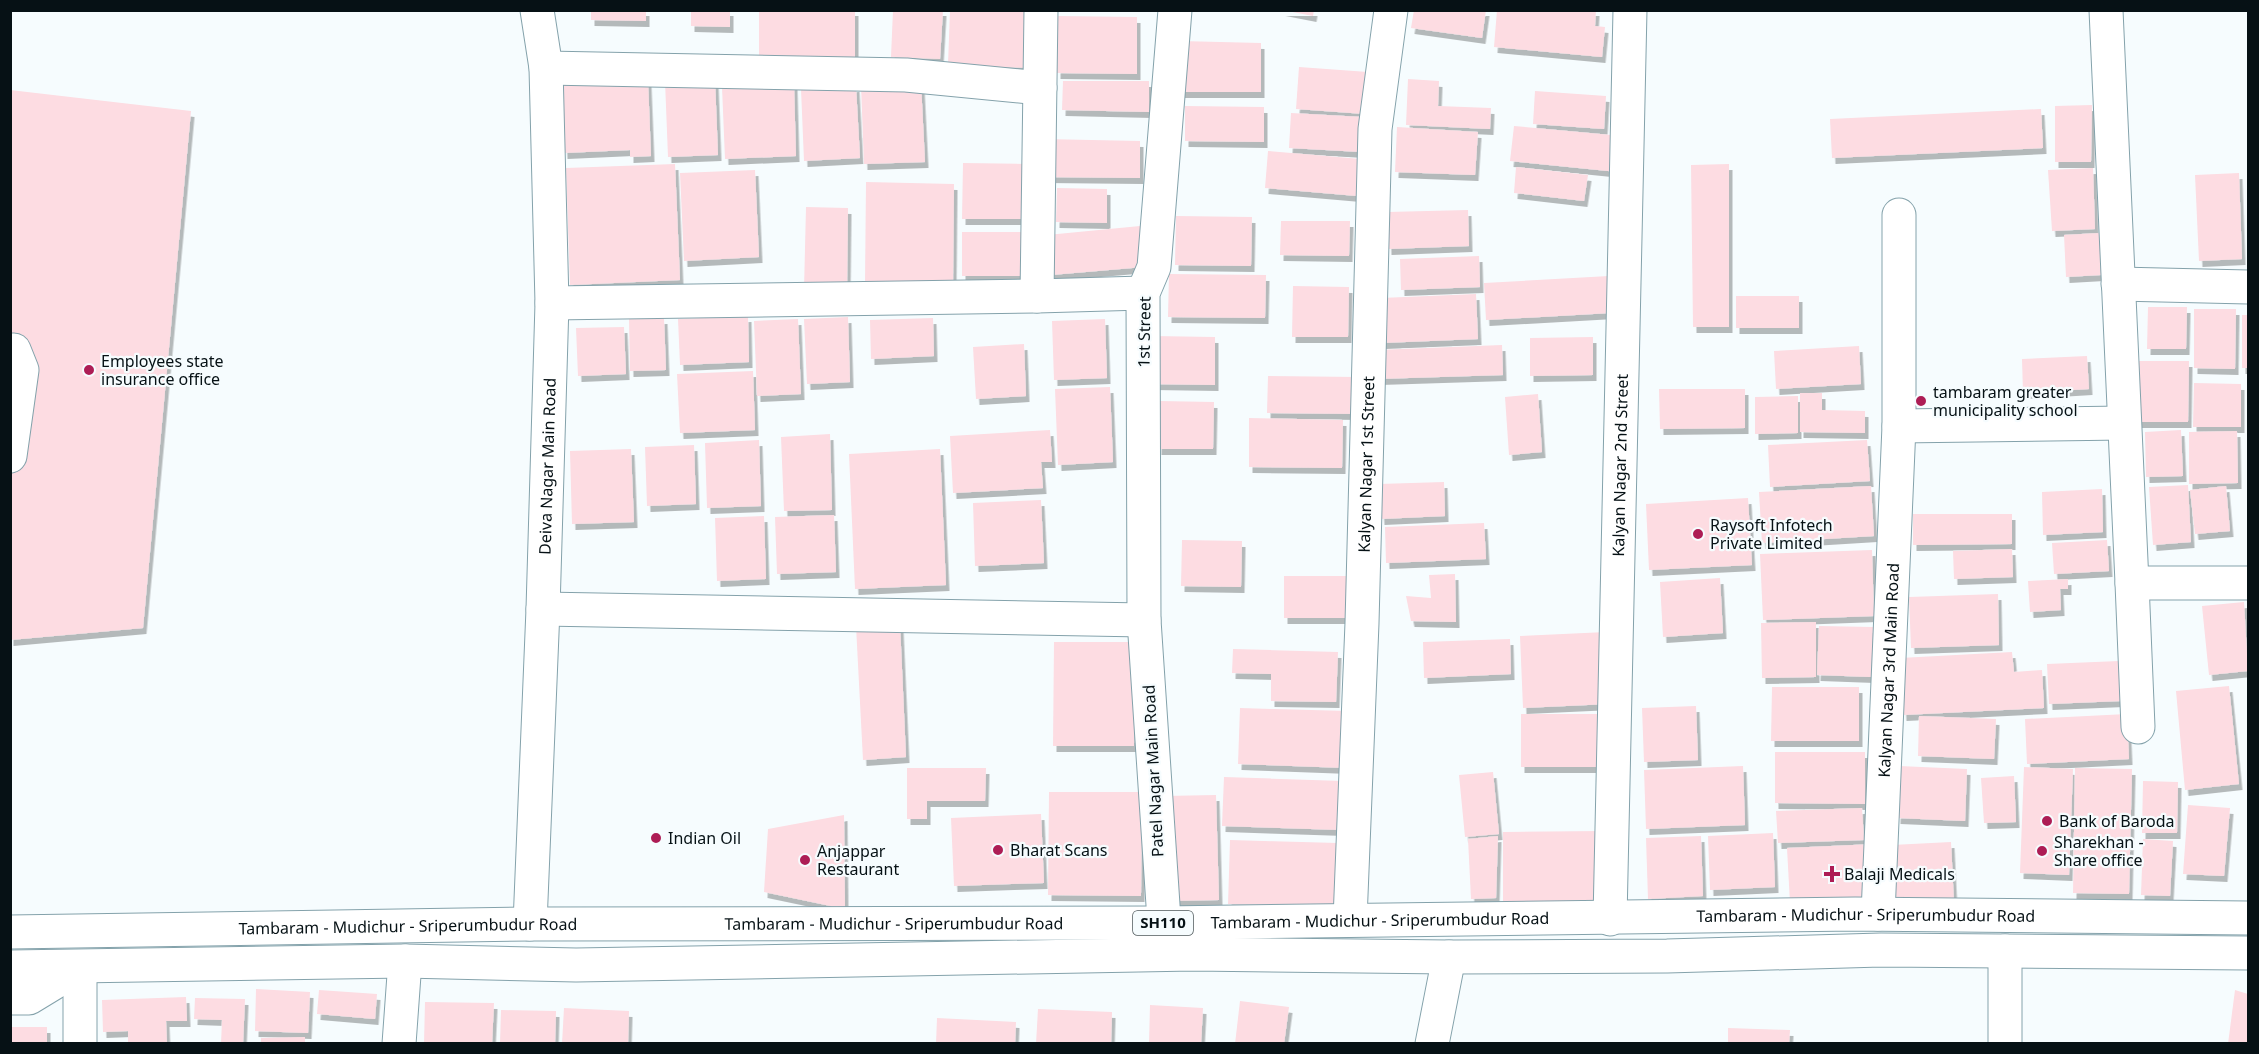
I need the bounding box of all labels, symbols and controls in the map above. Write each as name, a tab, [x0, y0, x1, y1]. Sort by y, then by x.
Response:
street label: 1st Street	[1132, 296, 1156, 368]
place label: Employees state insurance office	[101, 350, 223, 390]
marker: Employees state insurance office	[82, 363, 96, 377]
street label: Kalyan Nagar 2nd Street	[1607, 373, 1633, 557]
street label: Kalyan Nagar 1st Street	[1353, 376, 1380, 553]
street label: Deiva Nagar Main Road	[534, 377, 561, 555]
place label: tambaram greater municipality school	[1933, 381, 2078, 421]
marker: tambaram greater municipality school	[1914, 394, 1928, 408]
place label: Raysoft Infotech Private Limited	[1710, 514, 1833, 554]
marker: Raysoft Infotech Private Limited	[1691, 527, 1705, 541]
street label: Kalyan Nagar 3rd Main Road	[1873, 563, 1904, 778]
street label: Patel Nagar Main Road	[1137, 684, 1169, 858]
place label: Bank of Baroda	[2059, 810, 2174, 832]
marker: Bank of Baroda	[2040, 814, 2054, 828]
place label: Indian Oil	[668, 827, 741, 849]
marker: Indian Oil	[649, 831, 663, 845]
place label: Sharekhan - Share office	[2054, 831, 2144, 871]
place label: Bharat Scans	[1010, 839, 1107, 861]
place label: Anjappar Restaurant	[817, 840, 899, 880]
marker: Bharat Scans	[991, 843, 1005, 857]
marker: Sharekhan - Share office	[2035, 844, 2049, 858]
marker: Anjappar Restaurant	[798, 853, 812, 867]
place label: Balaji Medicals	[1844, 863, 1955, 885]
marker: Balaji Medicals	[1825, 867, 1839, 881]
street label: Tambaram - Mudichur - Sriperumbudur Road	[1696, 903, 2035, 927]
street label: Tambaram - Mudichur - Sriperumbudur Road	[1210, 907, 1549, 933]
road number: SH110	[1133, 911, 1193, 935]
street label: Tambaram - Mudichur - Sriperumbudur Road	[725, 912, 1063, 935]
street label: Tambaram - Mudichur - Sriperumbudur Road	[238, 913, 577, 939]

